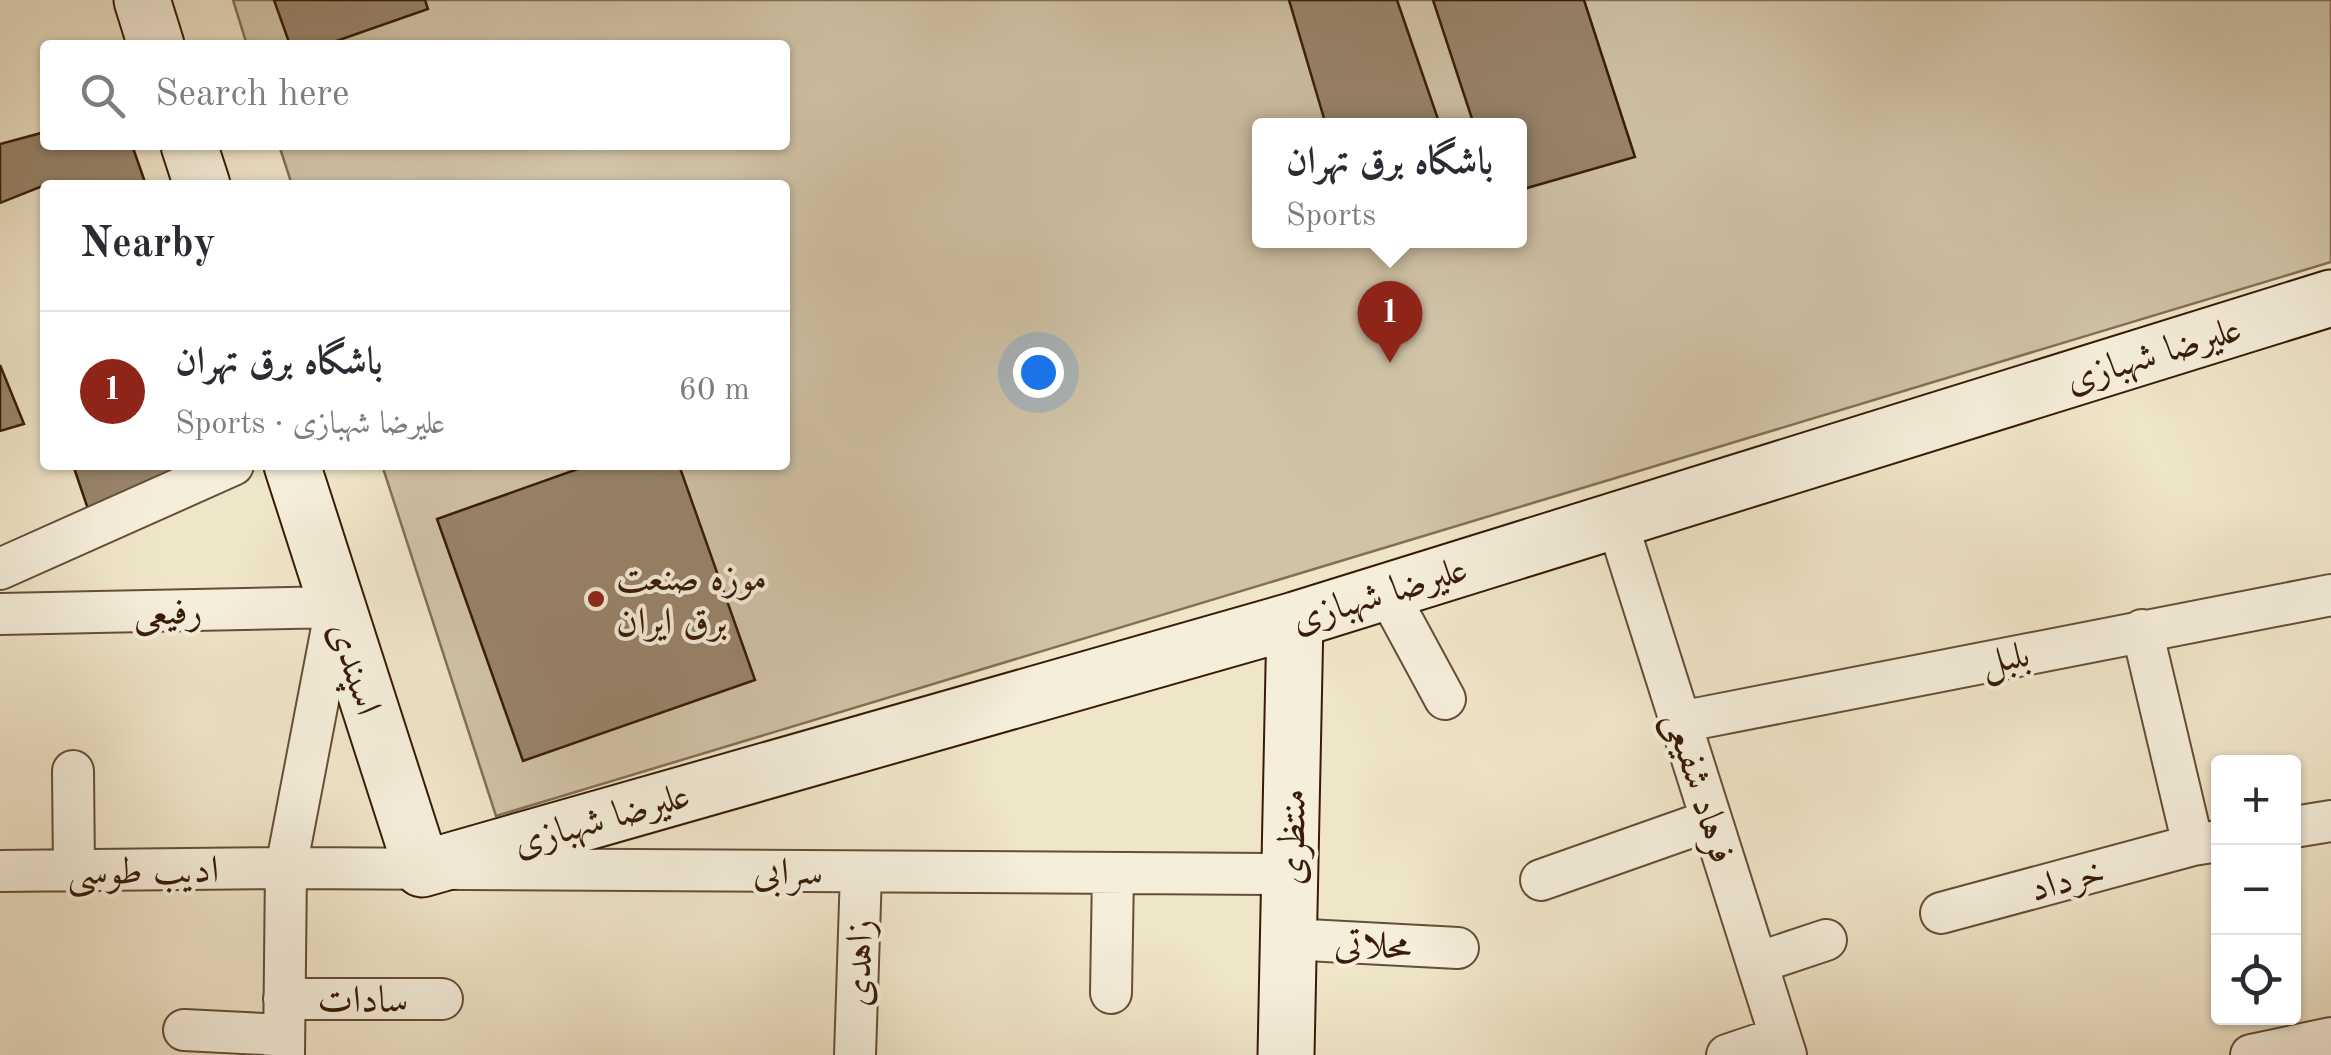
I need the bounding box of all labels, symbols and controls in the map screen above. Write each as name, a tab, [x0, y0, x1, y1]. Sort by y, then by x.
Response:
search box	[40, 40, 790, 150]
icon: search	[75, 68, 130, 123]
text: Search here	[155, 76, 350, 114]
popup	[1252, 118, 1527, 248]
text: باشگاه برق تهران	[1286, 144, 1493, 182]
text: Sports	[1286, 201, 1376, 233]
text: Nearby	[80, 224, 216, 266]
pin: 1	[1358, 280, 1422, 363]
street label: علیرضا شهبازی	[2061, 311, 2247, 403]
text: باشگاه برق تهران	[175, 344, 383, 382]
your location	[1013, 347, 1064, 398]
text: 1	[103, 375, 122, 407]
text: 60 m	[679, 375, 750, 407]
text: Sports · علیرضا شهبازی	[175, 409, 445, 441]
street label: علیرضا شهبازی	[1287, 551, 1473, 643]
place label: موزه صنعت برق ایران	[616, 561, 767, 643]
marker: موزه صنعت برق ایران	[585, 588, 607, 610]
street label: رفیعی	[133, 594, 203, 638]
street label: اسپندی	[317, 618, 386, 721]
street label: بلبل	[1978, 637, 2034, 688]
street label: فرهاد شفیعی	[1652, 708, 1740, 869]
map controls	[2211, 755, 2301, 1025]
button: +	[2211, 755, 2301, 845]
street label: علیرضا شهبازی	[509, 778, 695, 866]
street label: منتظری	[1274, 789, 1316, 886]
button: −	[2211, 845, 2301, 935]
street label: ادیب طوسی	[67, 853, 219, 898]
street label: خرداد	[2026, 854, 2109, 910]
street label: سرابی	[753, 855, 823, 898]
street label: زاهدی	[840, 919, 882, 1007]
street label: محلاتی	[1333, 926, 1412, 968]
button: locate	[2211, 935, 2301, 1025]
street label: سادات	[318, 983, 408, 1021]

